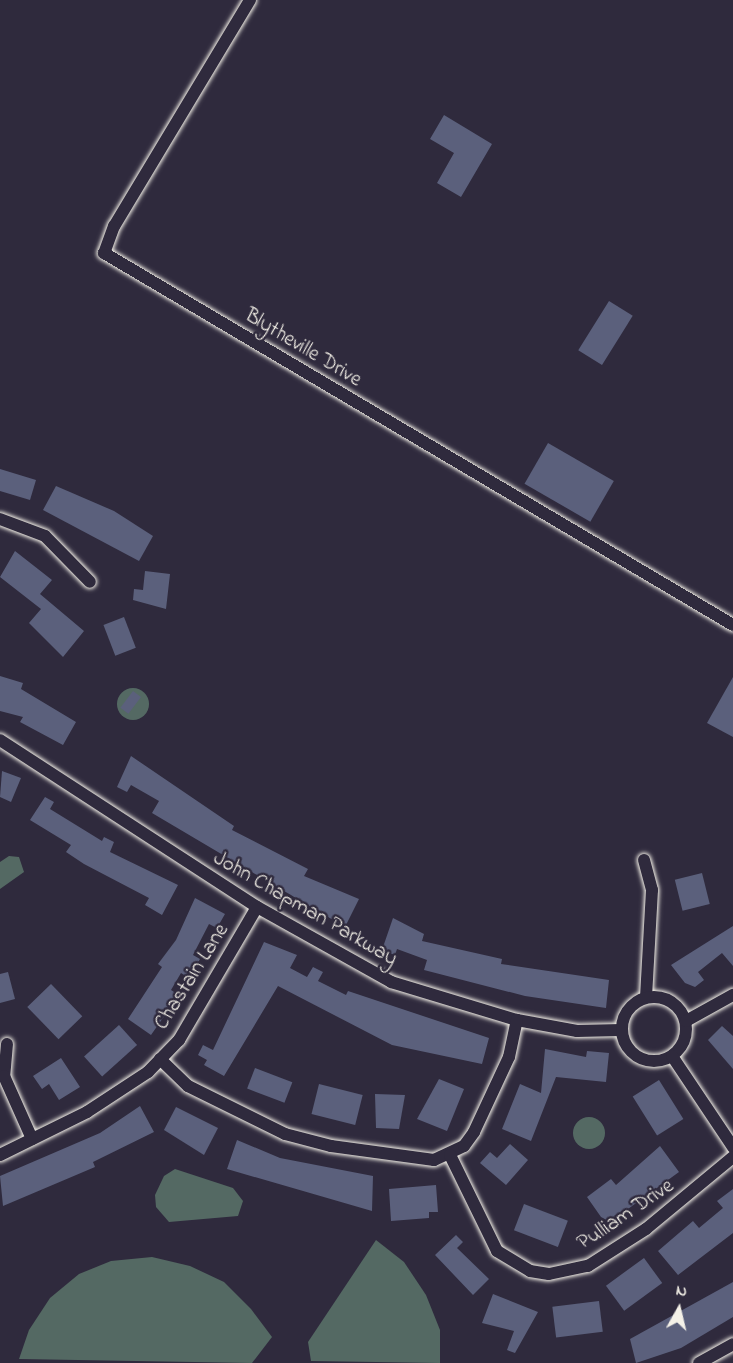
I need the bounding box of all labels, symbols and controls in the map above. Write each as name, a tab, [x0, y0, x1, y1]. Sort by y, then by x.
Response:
street label: Blytheville Drive	[240, 303, 366, 393]
street label: John Chapman Parkway	[208, 846, 402, 972]
street label: Chastain Lane	[149, 919, 235, 1035]
street label: Pulliam Drive	[573, 1174, 679, 1256]
north arrow	[649, 1279, 709, 1339]
text: N	[674, 1279, 689, 1304]

